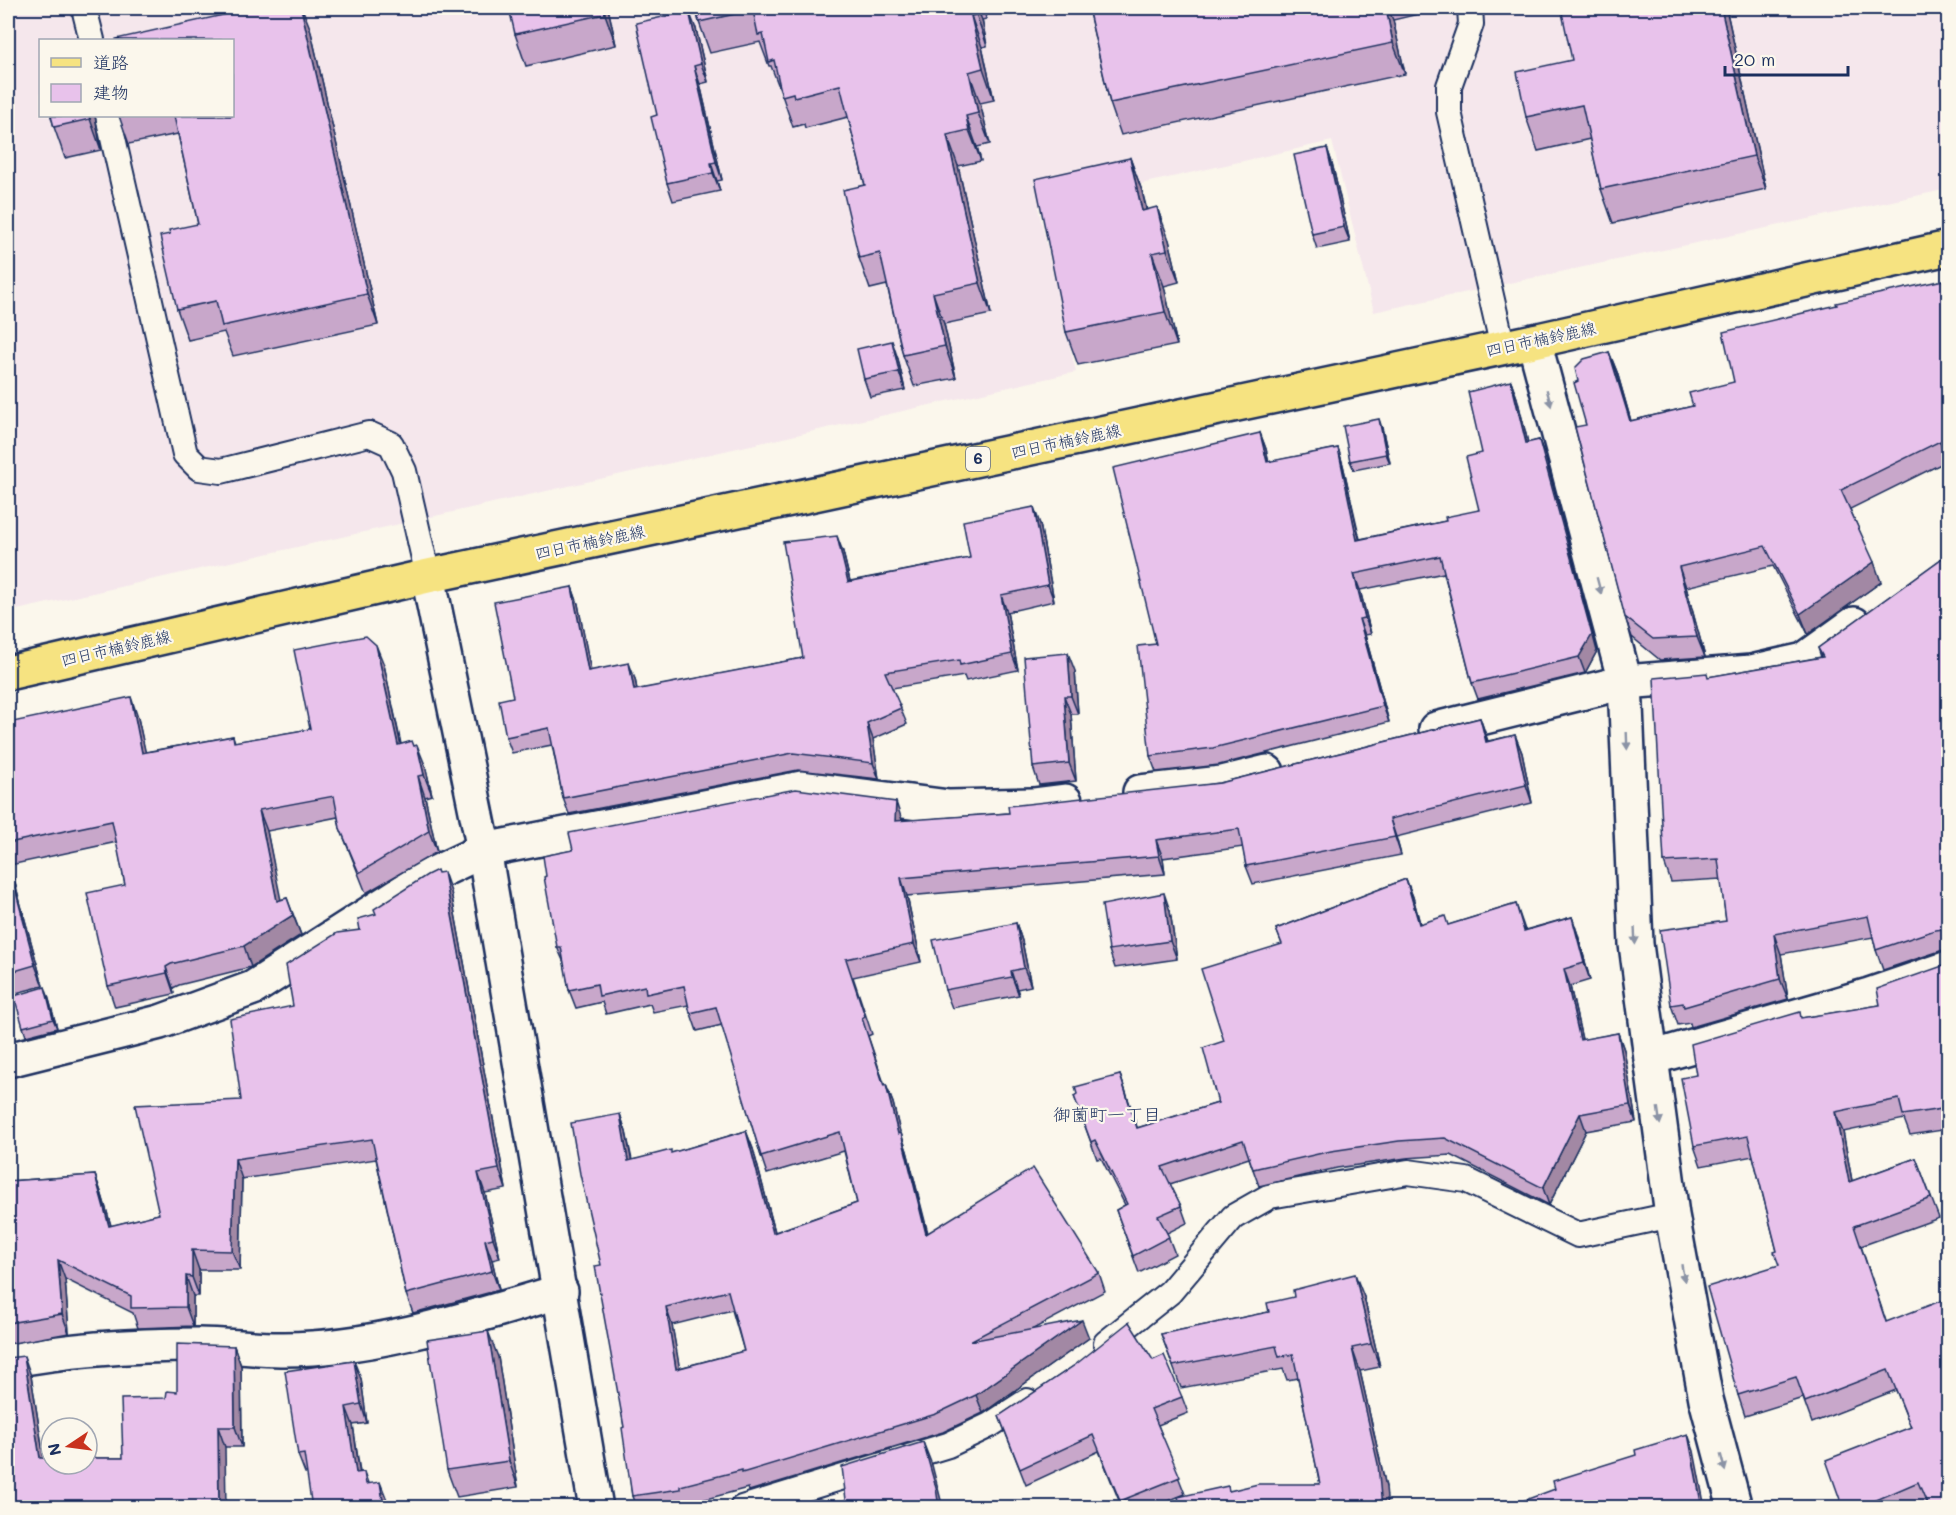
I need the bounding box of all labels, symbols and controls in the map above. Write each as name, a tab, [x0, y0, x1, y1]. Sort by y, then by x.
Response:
legend	[39, 39, 234, 117]
scale bar	[1725, 39, 1848, 77]
text: 20 m	[1734, 47, 1775, 71]
text: 道路	[93, 50, 129, 74]
text: 建物	[93, 80, 129, 104]
street label: 四日市楠鈴鹿線	[1484, 317, 1598, 360]
one-way arrow	[1545, 389, 1554, 407]
street label: 四日市楠鈴鹿線	[1009, 419, 1123, 462]
road number: 6	[966, 447, 990, 471]
street label: 四日市楠鈴鹿線	[533, 520, 647, 563]
one-way arrow	[1595, 577, 1605, 596]
street label: 四日市楠鈴鹿線	[59, 625, 173, 670]
one-way arrow	[1623, 731, 1632, 750]
one-way arrow	[1631, 926, 1640, 945]
district label: 御薗町一丁目	[1053, 1102, 1161, 1126]
one-way arrow	[1654, 1106, 1663, 1125]
one-way arrow	[1679, 1263, 1688, 1282]
north arrow	[39, 1416, 99, 1476]
text: N	[42, 1441, 65, 1458]
one-way arrow	[1719, 1454, 1728, 1472]

